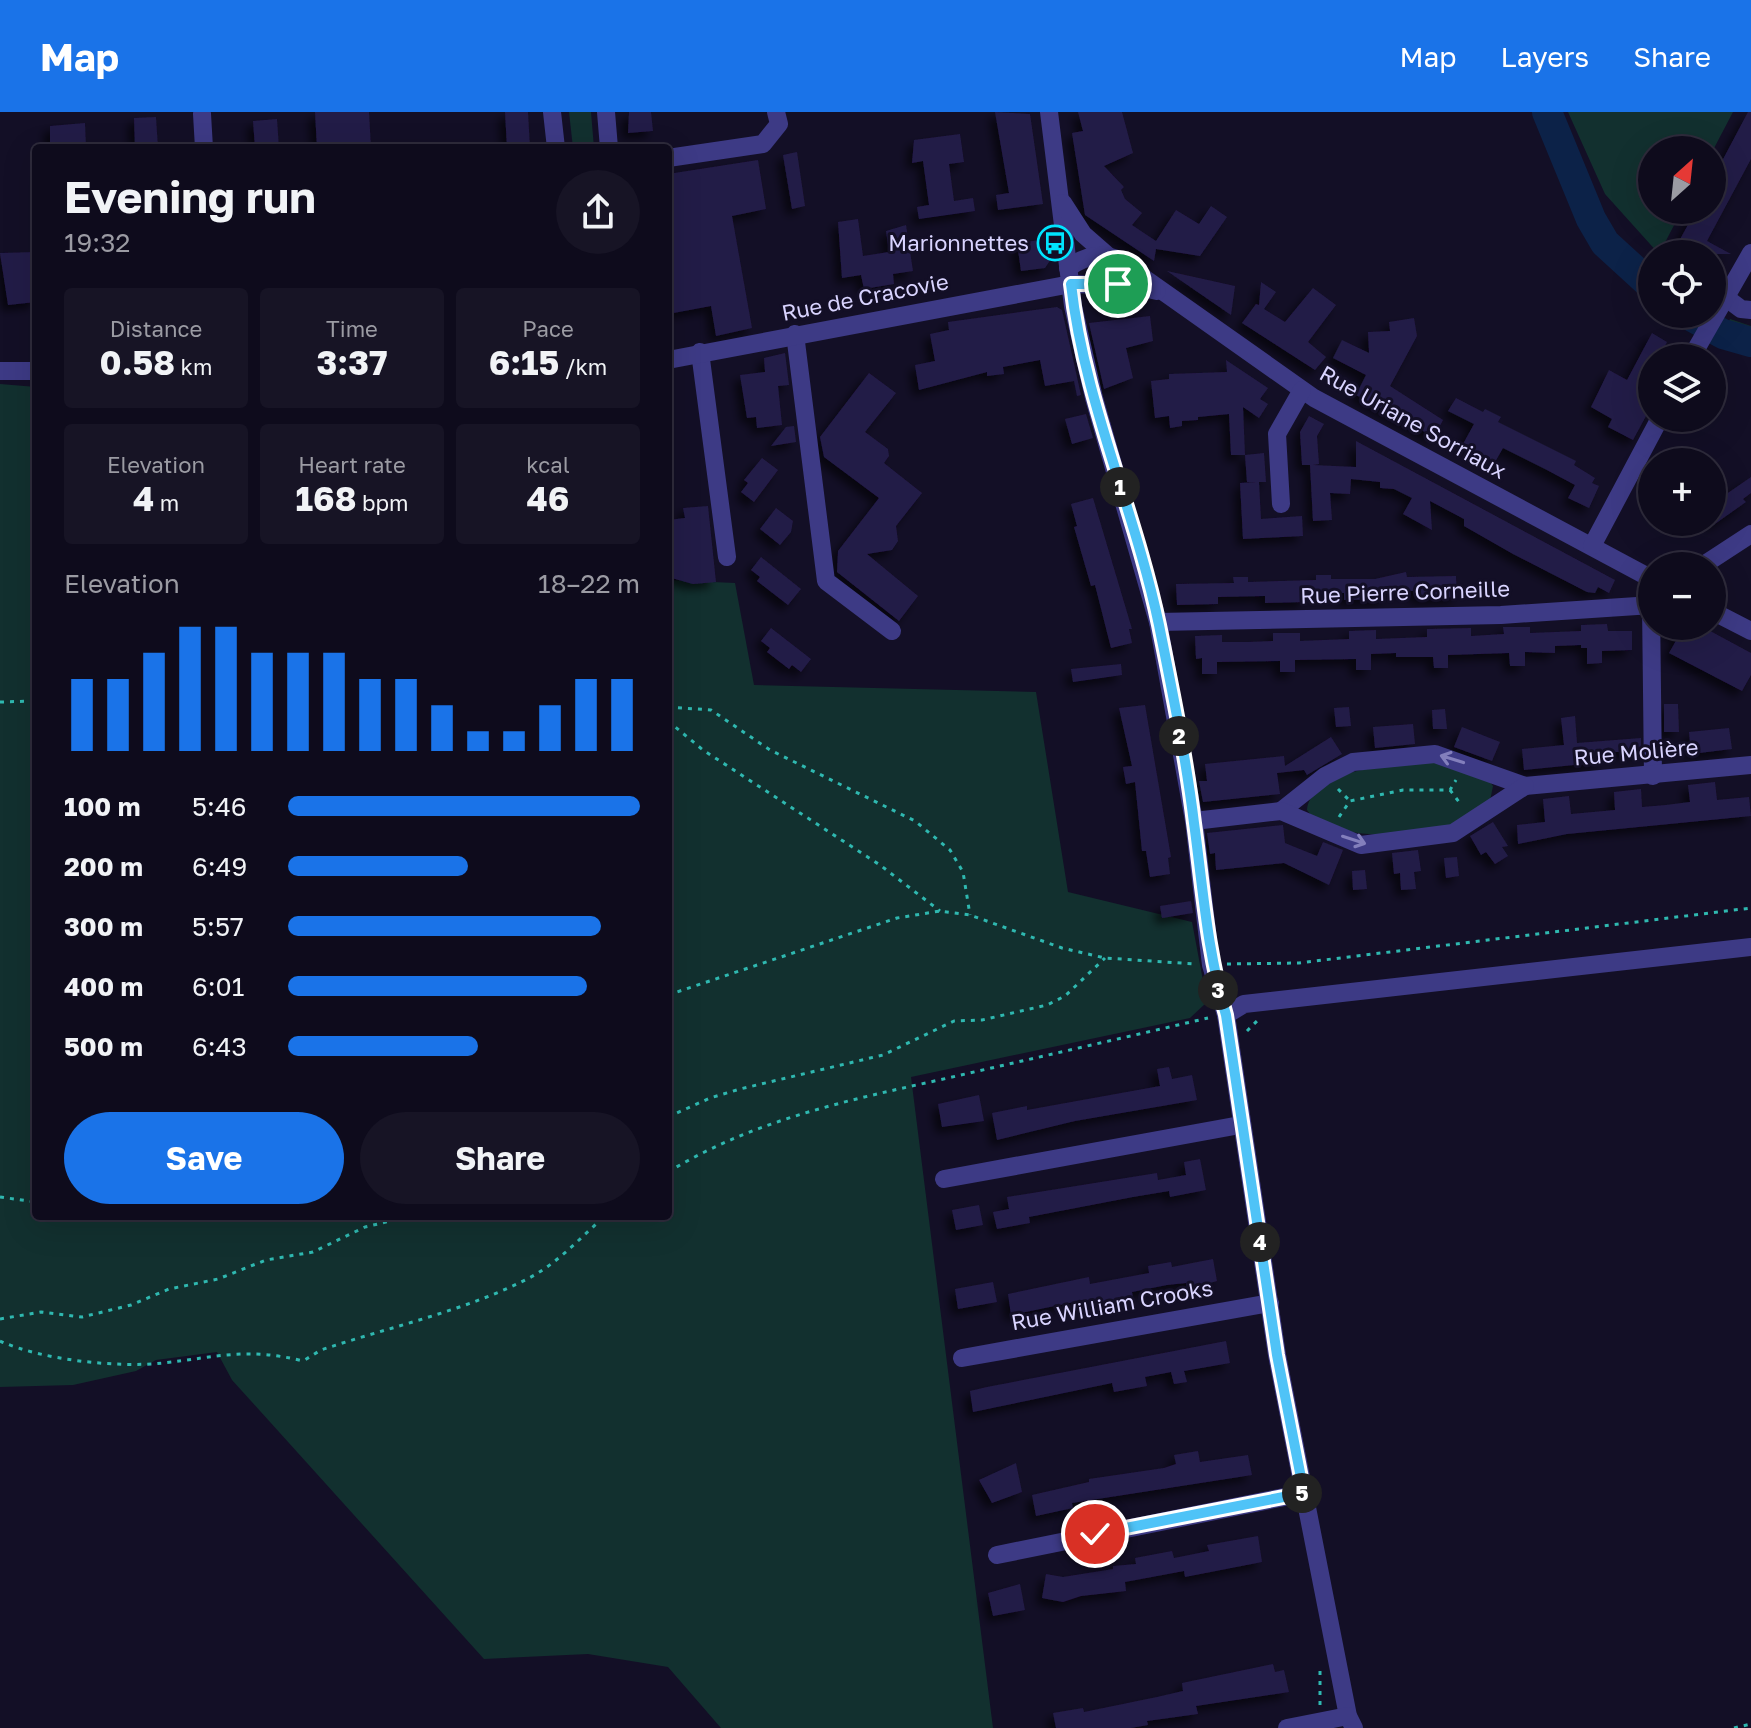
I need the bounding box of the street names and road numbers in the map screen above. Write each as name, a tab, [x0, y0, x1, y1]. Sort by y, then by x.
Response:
street label: Rue de Cracovie	[779, 267, 951, 326]
street label: Rue Uriane Sorriaux	[1315, 359, 1511, 484]
street label: Rue Pierre Corneille	[1300, 574, 1510, 609]
street label: Rue Molière	[1573, 733, 1699, 770]
street label: Rue William Crooks	[1009, 1273, 1215, 1336]

